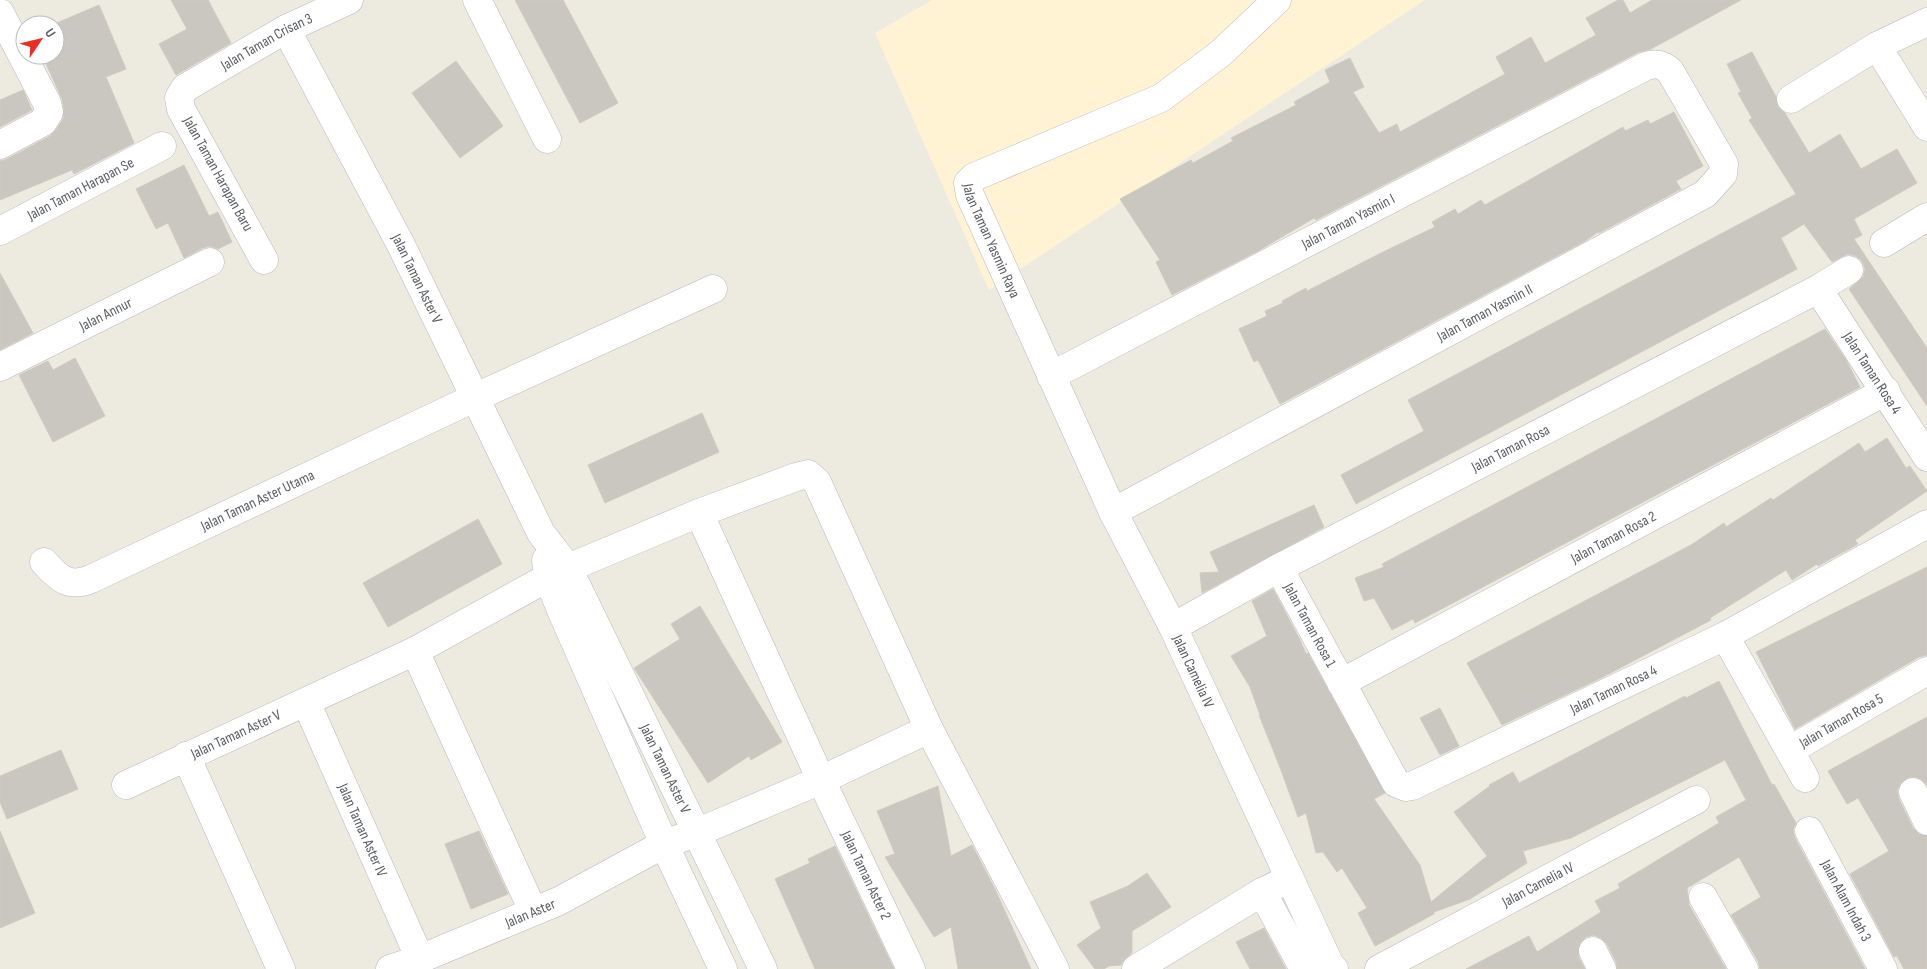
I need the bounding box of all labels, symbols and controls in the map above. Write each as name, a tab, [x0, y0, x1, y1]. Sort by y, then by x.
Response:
street label: Jalan Taman Crisan 3	[216, 9, 315, 75]
north arrow	[15, 15, 65, 65]
text: U	[41, 25, 59, 41]
street label: Jalan Taman Harapan Baru	[178, 112, 257, 235]
street label: Jalan Taman Harapan Se	[23, 153, 137, 225]
street label: Jalan Taman Yasmin Raya	[959, 181, 1025, 301]
street label: Jalan Taman Yasmin I	[1297, 189, 1398, 254]
street label: Jalan Taman Aster V	[387, 230, 447, 327]
street label: Jalan Taman Yasmin II	[1433, 280, 1536, 347]
street label: Jalan Annur	[75, 293, 136, 336]
street label: Jalan Taman Rosa 4	[1838, 327, 1906, 418]
street label: Jalan Taman Rosa	[1467, 420, 1553, 477]
street label: Jalan Taman Aster Utama	[197, 465, 318, 536]
street label: Jalan Taman Rosa 2	[1567, 506, 1659, 568]
street label: Jalan Taman Rosa 1	[1279, 579, 1341, 671]
street label: Jalan Camelia IV	[1168, 631, 1219, 711]
street label: Jalan Taman Rosa 4	[1566, 661, 1660, 719]
street label: Jalan Taman Rosa 5	[1795, 689, 1887, 753]
street label: Jalan Taman Aster V	[187, 705, 284, 764]
street label: Jalan Taman Aster V	[635, 720, 695, 816]
street label: Jalan Taman Aster IV	[333, 779, 392, 880]
street label: Jalan Taman Aster 2	[837, 827, 896, 923]
street label: Jalan Alam Indah 3	[1816, 856, 1876, 945]
street label: Jalan Camelia IV	[1498, 857, 1577, 912]
street label: Jalan Aster	[501, 894, 559, 932]

